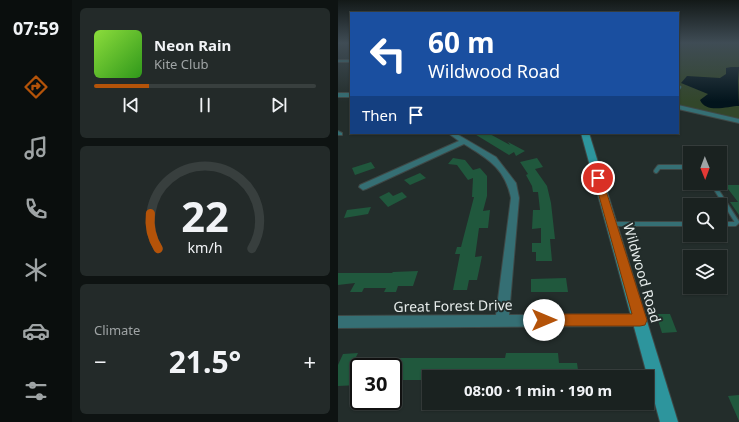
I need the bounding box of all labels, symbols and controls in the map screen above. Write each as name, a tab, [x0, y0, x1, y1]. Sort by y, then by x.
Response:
text: 07:59	[13, 16, 59, 40]
text: 60 m	[428, 23, 495, 61]
icon: left	[362, 28, 414, 80]
text: Neon Rain	[154, 35, 231, 55]
text: Kite Club	[154, 55, 208, 73]
text: Wildwood Road	[428, 59, 560, 83]
icon: directions	[22, 73, 50, 101]
icon: previous	[120, 94, 142, 116]
icon: pause	[194, 94, 216, 116]
icon: next	[268, 94, 290, 116]
icon: arrive	[405, 104, 427, 126]
text: Then	[362, 105, 397, 125]
icon: music	[22, 134, 50, 162]
north arrow	[683, 146, 727, 190]
map controls	[683, 146, 727, 294]
pin	[581, 161, 615, 195]
icon: arrive	[587, 167, 609, 189]
text: 22	[181, 188, 229, 244]
icon: phone	[22, 195, 50, 223]
button: search	[683, 198, 727, 242]
street label: Wildwood Road	[619, 221, 666, 325]
text: km/h	[187, 238, 223, 257]
button: layers	[683, 250, 727, 294]
icon: climate	[22, 256, 50, 284]
street label: Great Forest Drive	[393, 295, 513, 316]
position arrow	[523, 299, 565, 341]
icon: car	[22, 317, 50, 345]
text: Climate	[94, 321, 140, 339]
text: 21.5°	[169, 341, 241, 382]
text: −	[94, 346, 107, 376]
text: +	[303, 346, 316, 376]
speed limit sign: 30	[350, 358, 402, 410]
icon: filters	[22, 377, 50, 405]
text: 08:00 · 1 min · 190 m	[464, 380, 612, 400]

